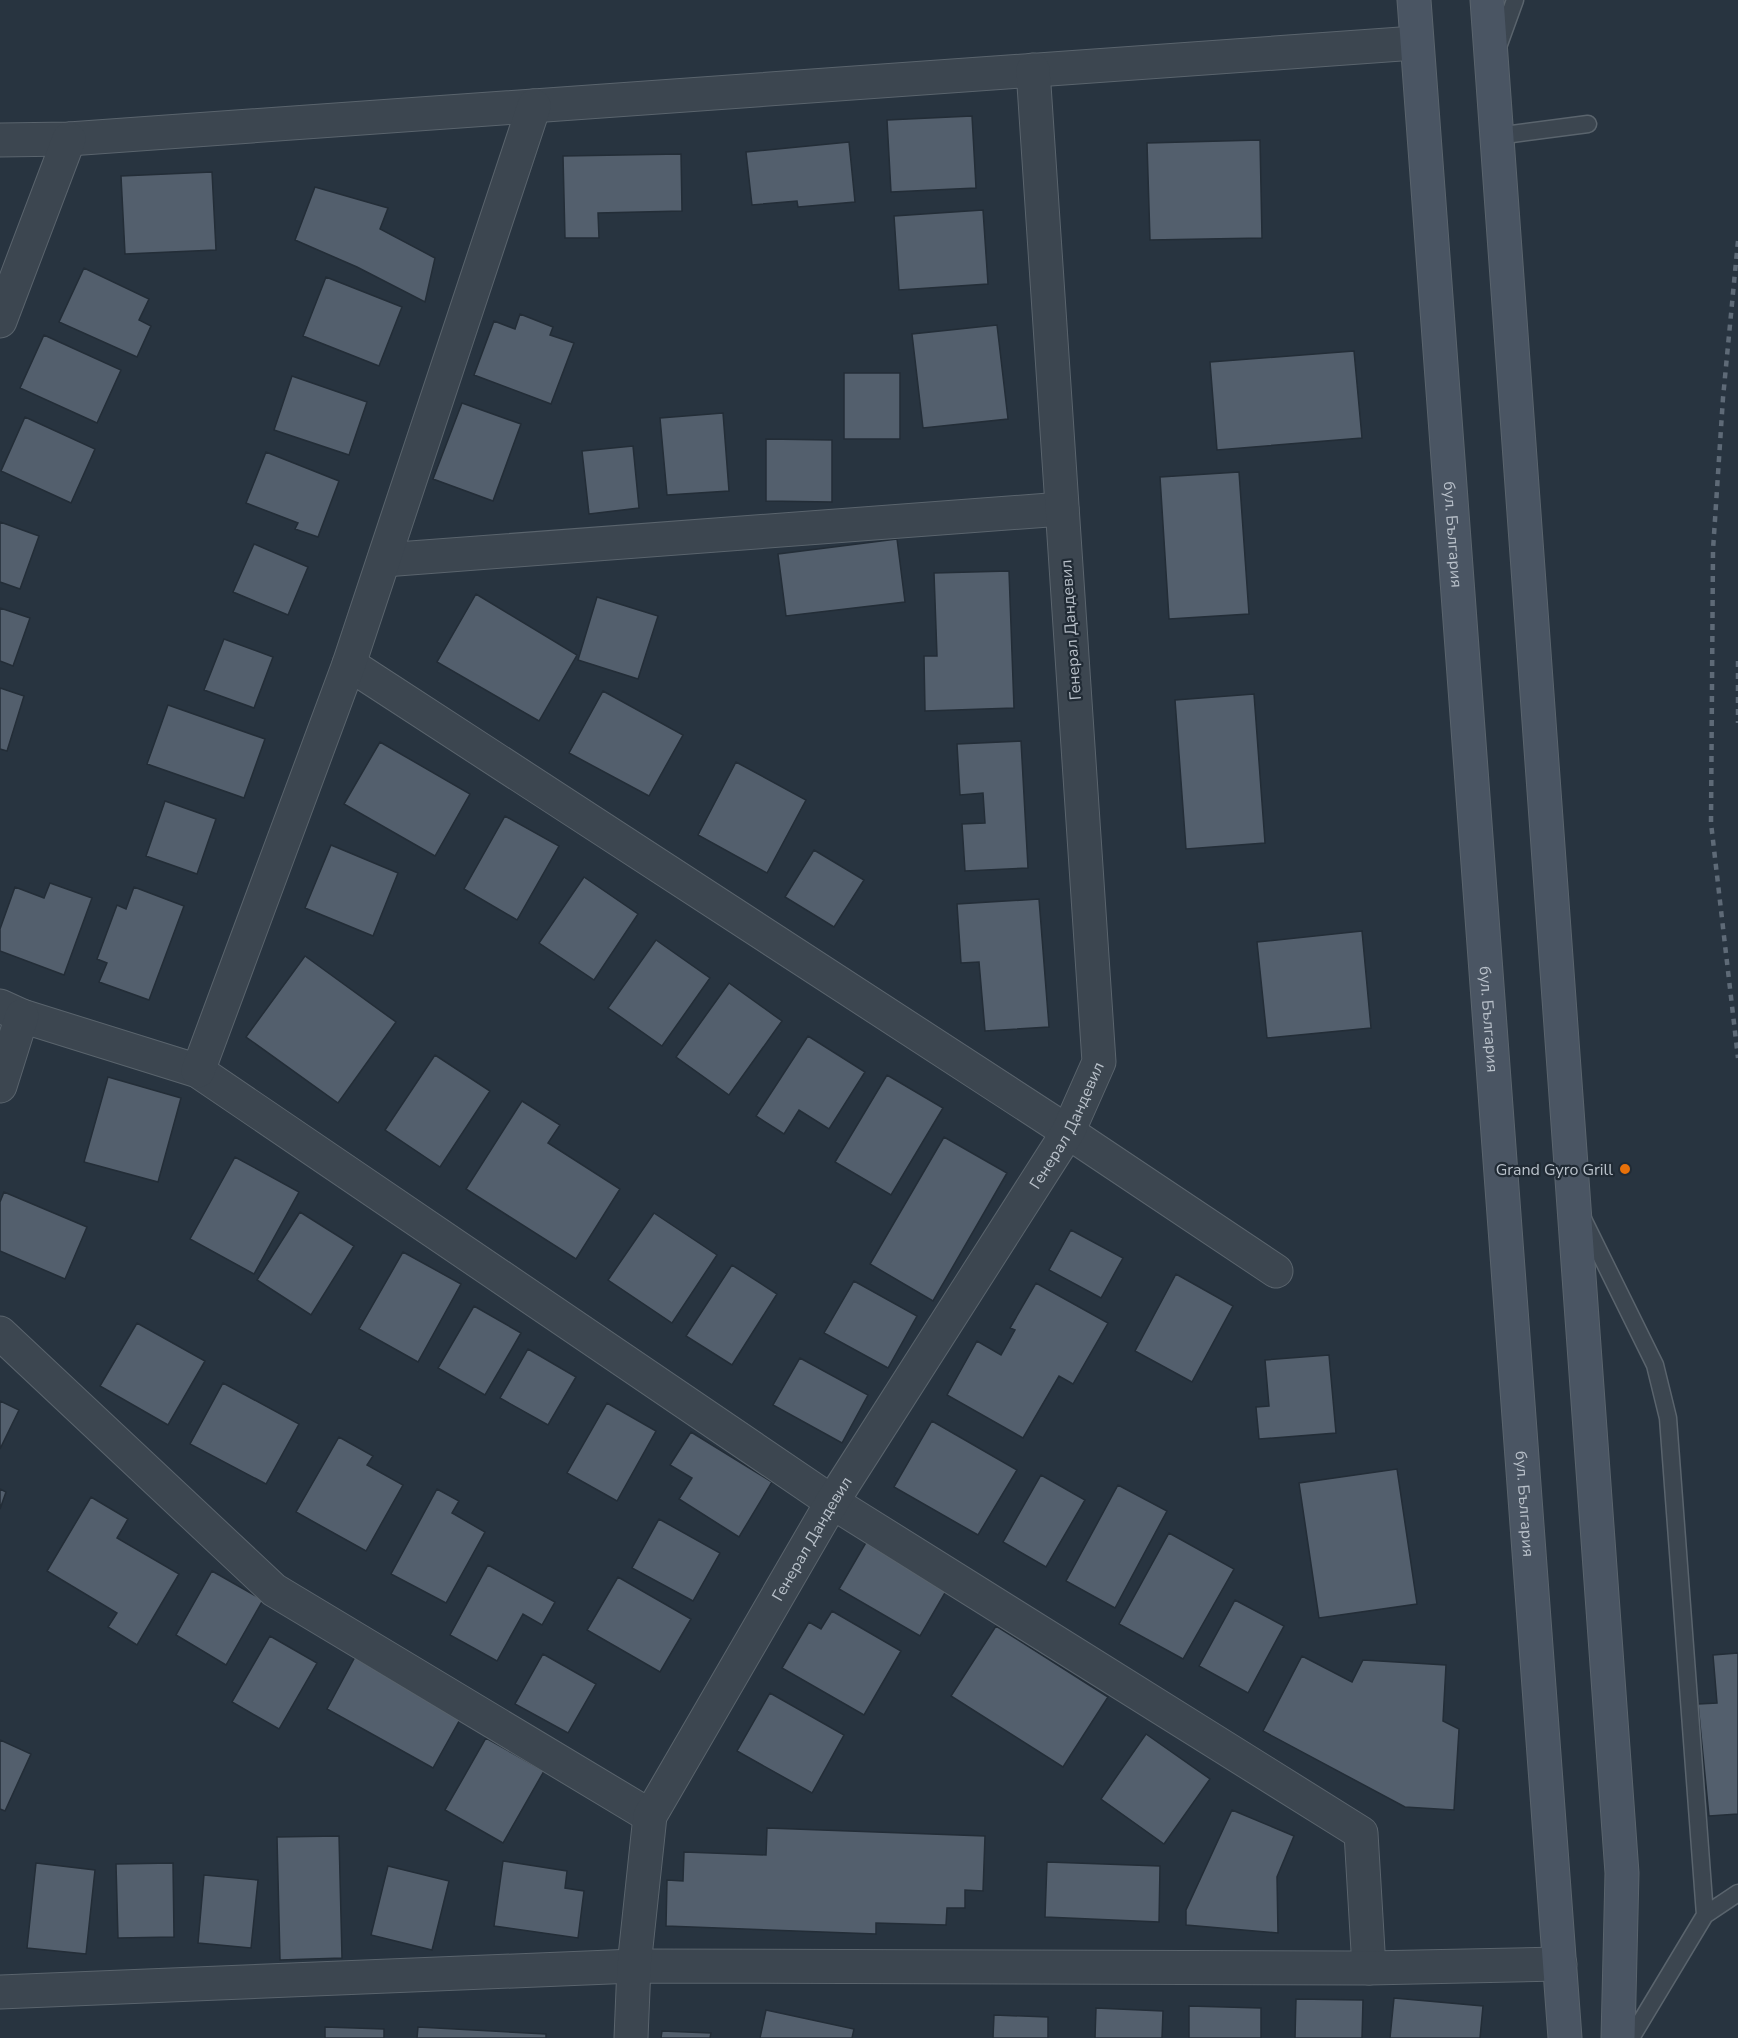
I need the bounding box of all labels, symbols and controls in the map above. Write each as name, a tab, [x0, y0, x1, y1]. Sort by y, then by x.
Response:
street label: бул. България	[1438, 481, 1468, 589]
street label: Генерал Дандевил	[1055, 559, 1087, 701]
street label: бул. България	[1474, 965, 1503, 1073]
street label: Генерал Дандевил	[1025, 1059, 1110, 1193]
place label: Grand Gyro Grill	[1496, 1159, 1613, 1181]
marker: Grand Gyro Grill	[1618, 1162, 1632, 1176]
street label: бул. България	[1510, 1450, 1539, 1558]
street label: Генерал Дандевил	[767, 1472, 858, 1605]

